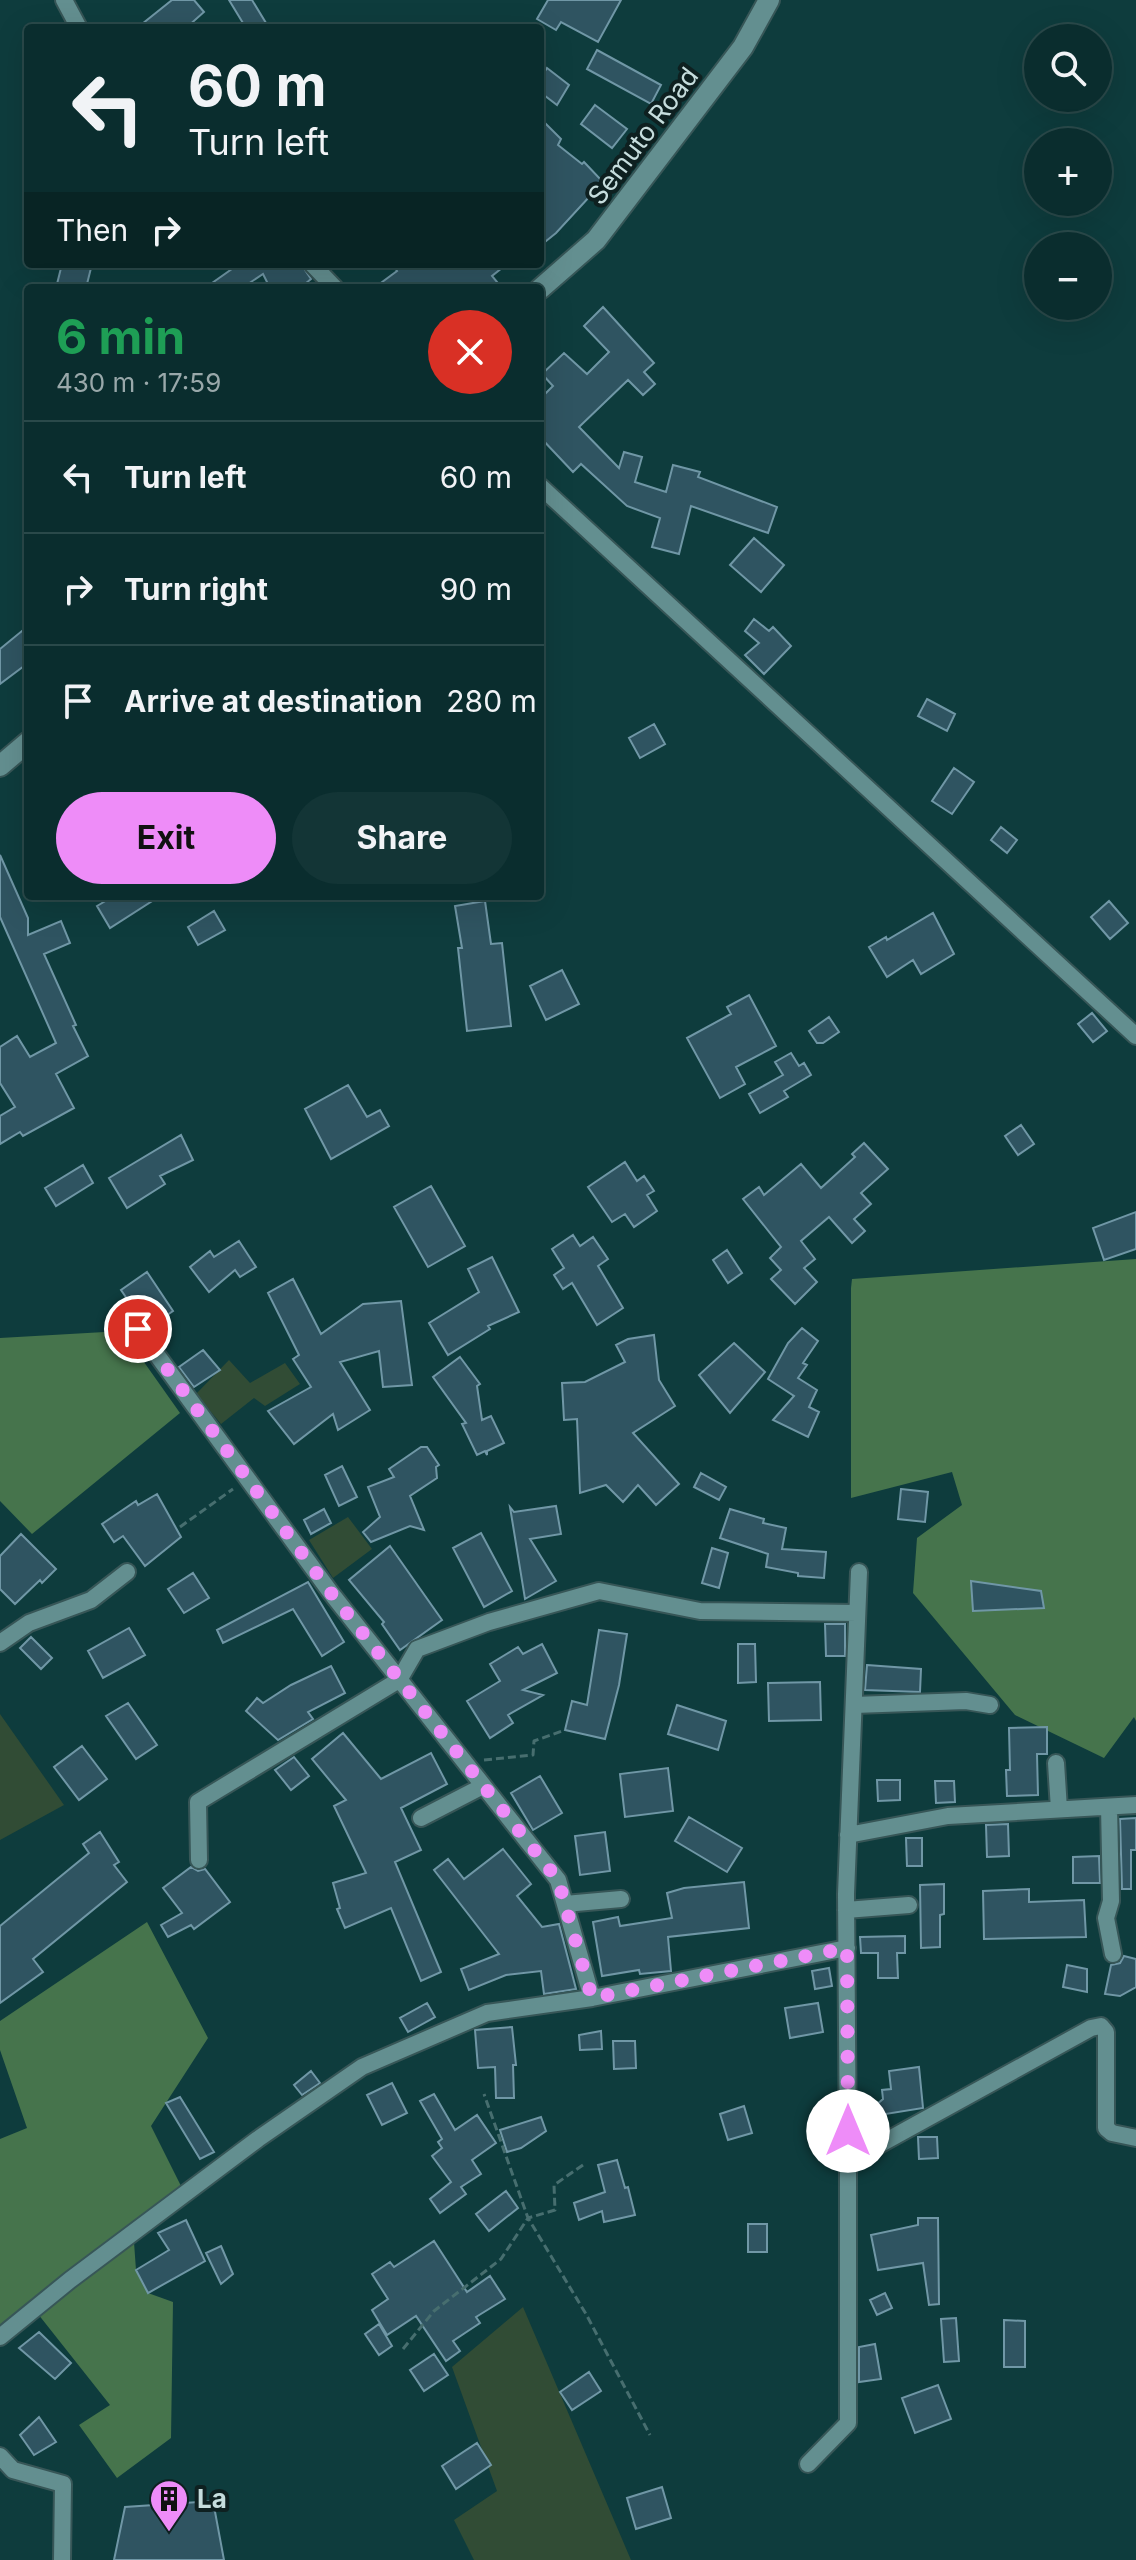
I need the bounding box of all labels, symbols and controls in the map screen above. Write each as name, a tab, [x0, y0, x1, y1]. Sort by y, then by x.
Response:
map controls	[1024, 24, 1112, 320]
button: search	[1024, 24, 1112, 112]
text: 60 m	[188, 52, 327, 120]
icon: left	[56, 56, 160, 160]
street label: Semuto Road	[581, 61, 704, 210]
text: Turn left	[188, 120, 329, 164]
button: +	[1024, 128, 1112, 216]
icon: right	[144, 208, 188, 252]
text: Then	[56, 212, 128, 248]
button: −	[1024, 232, 1112, 320]
text: 6 min	[56, 307, 185, 366]
button: close	[428, 310, 512, 394]
text: 430 m · 17:59	[56, 367, 221, 398]
icon: left	[56, 455, 100, 499]
text: Turn left	[124, 459, 246, 495]
text: 60 m	[440, 459, 512, 495]
icon: right	[56, 567, 100, 611]
text: Turn right	[124, 571, 268, 607]
text: 90 m	[440, 571, 512, 607]
icon: arrive	[56, 679, 100, 723]
text: Arrive at destination	[124, 683, 422, 719]
text: 280 m	[446, 683, 537, 719]
button: Exit	[56, 792, 276, 884]
button: Share	[292, 792, 512, 884]
pin	[104, 1295, 172, 1363]
icon: arrive	[116, 1307, 160, 1351]
position arrow	[806, 2089, 890, 2173]
building icon: La	[148, 2478, 190, 2533]
place label: La	[197, 2483, 227, 2514]

